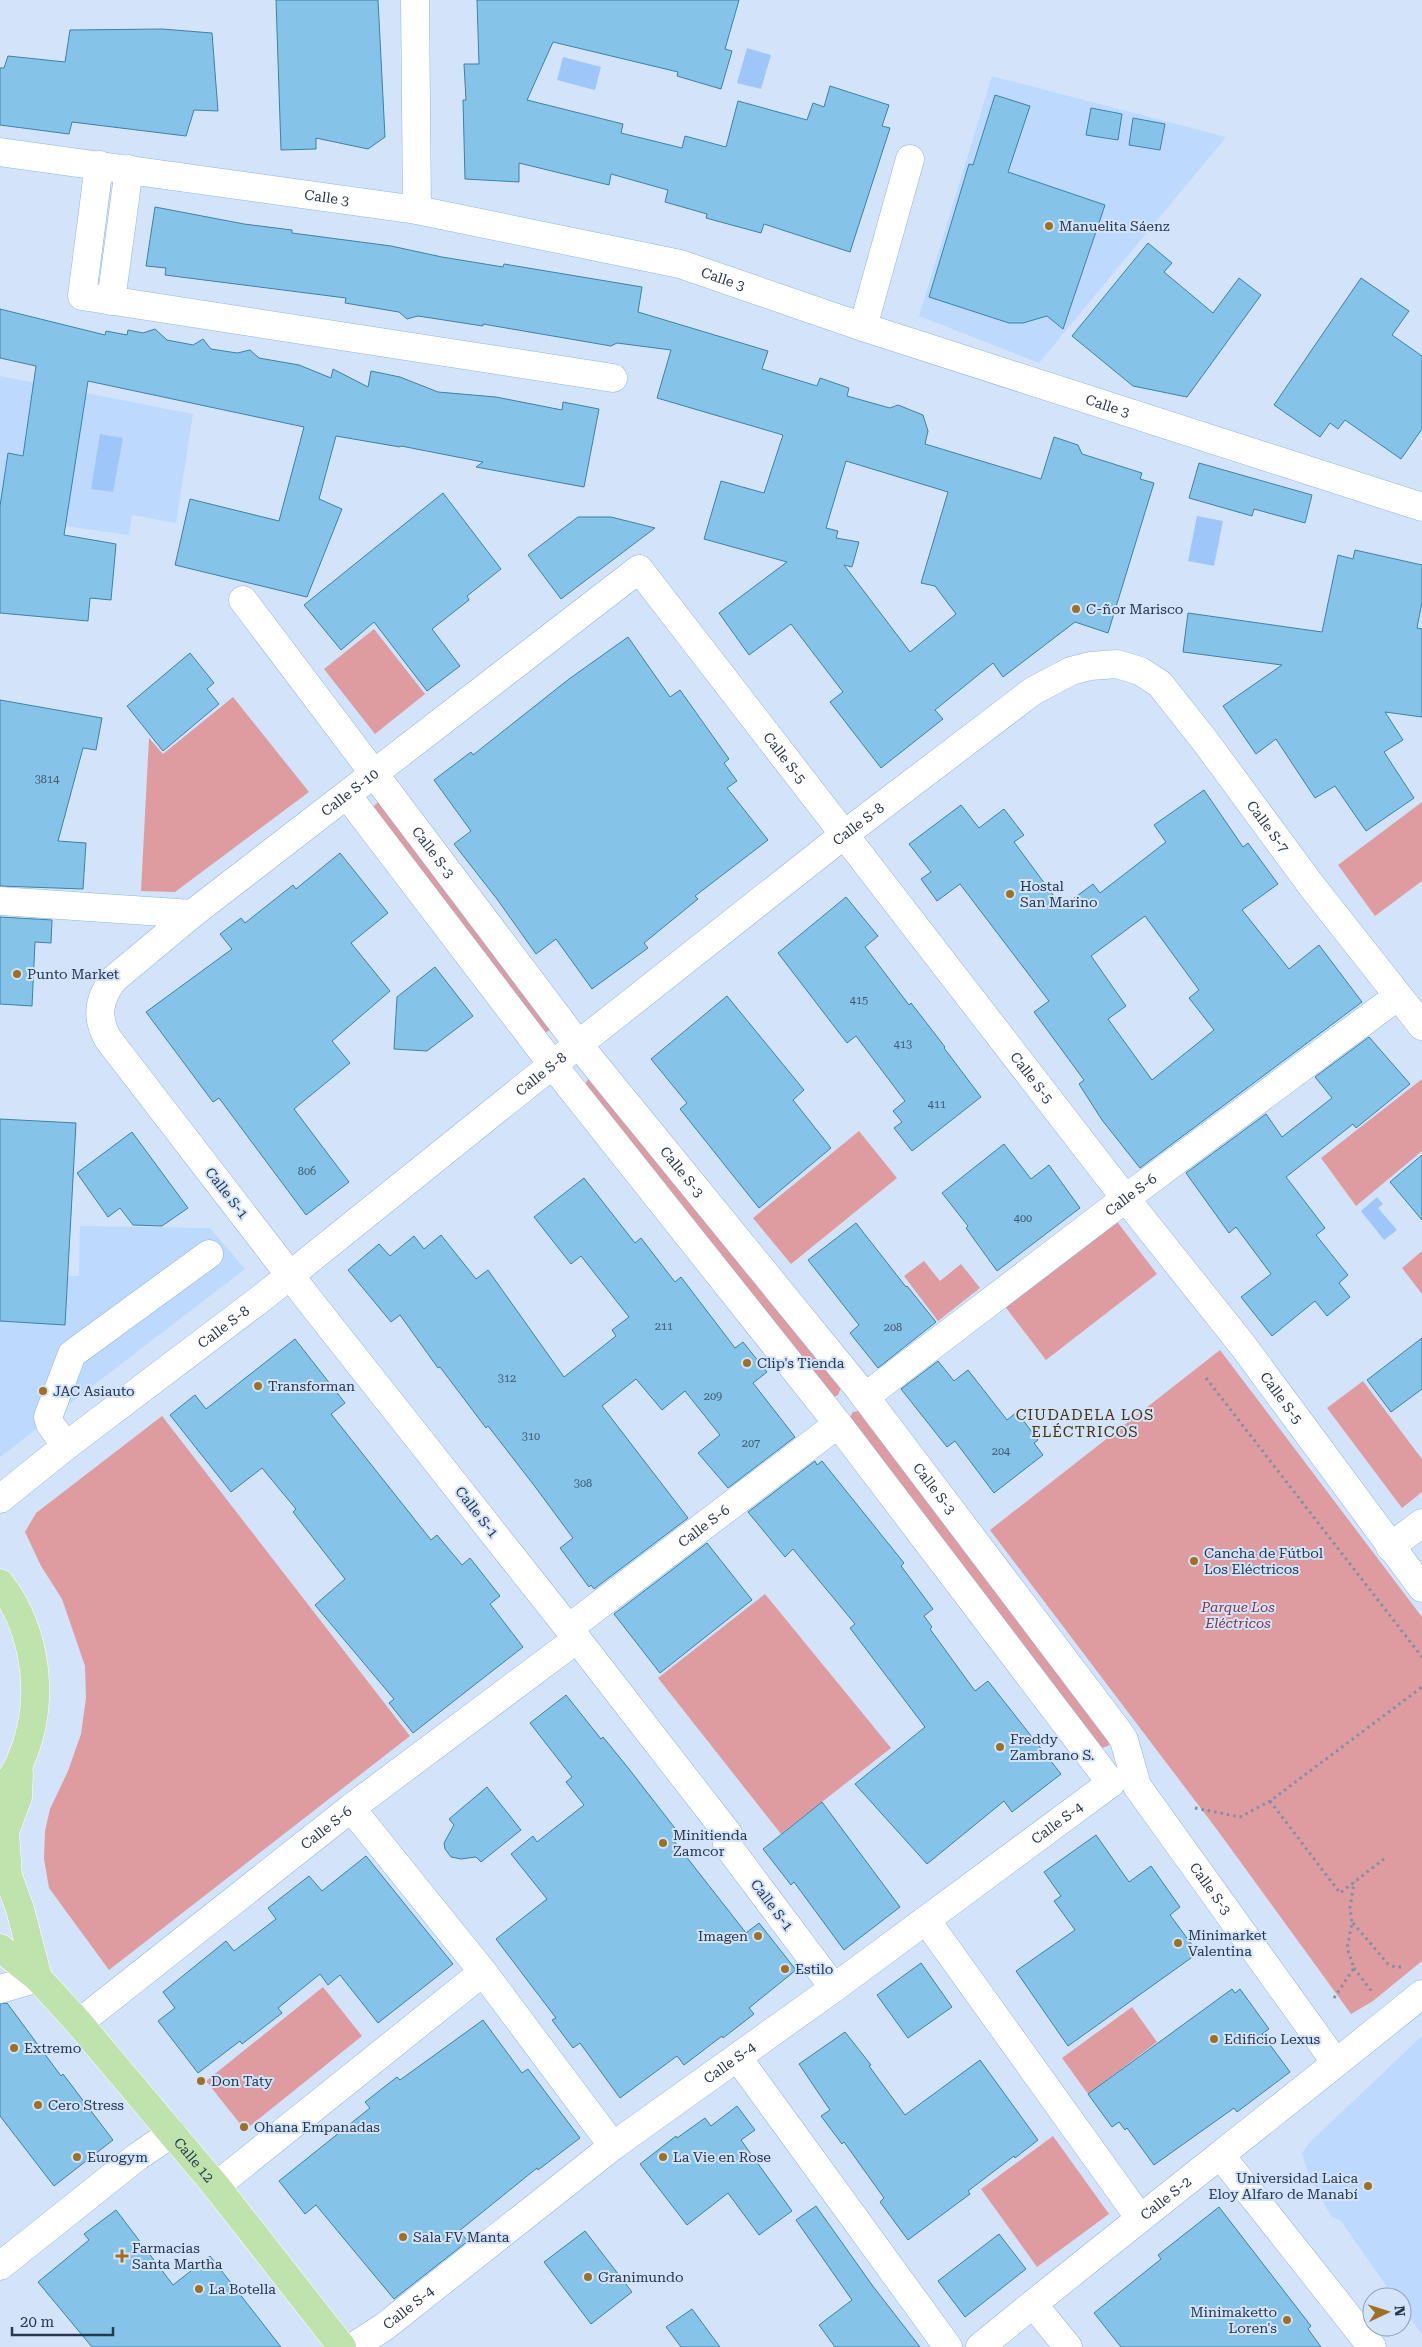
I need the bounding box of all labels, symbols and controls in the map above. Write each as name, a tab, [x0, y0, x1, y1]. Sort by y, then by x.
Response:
street label: Calle 3	[303, 186, 351, 209]
place label: Manuelita Sáenz	[1059, 218, 1170, 234]
marker: Manuelita Sáenz	[1043, 220, 1055, 232]
street label: Calle 3	[699, 264, 747, 294]
street label: Calle 3	[1084, 391, 1132, 420]
place label: C-ñor Marisco	[1086, 601, 1183, 617]
marker: C-ñor Marisco	[1070, 603, 1082, 615]
street label: Calle S-5	[760, 729, 810, 787]
street label: Calle S-10	[318, 765, 382, 819]
house number: 3814	[35, 773, 60, 786]
street label: Calle S-7	[1244, 798, 1292, 856]
street label: Calle S-8	[829, 799, 887, 849]
street label: Calle S-3	[409, 823, 458, 881]
place label: Hostal San Marino	[1020, 878, 1098, 910]
marker: Hostal San Marino	[1004, 888, 1016, 900]
place label: Punto Market	[27, 966, 119, 982]
marker: Punto Market	[11, 968, 23, 980]
house number: 415	[850, 994, 868, 1007]
house number: 413	[894, 1038, 912, 1051]
street label: Calle S-8	[512, 1049, 570, 1099]
street label: Calle S-5	[1007, 1049, 1057, 1106]
house number: 411	[928, 1098, 946, 1111]
street label: Calle S-3	[657, 1143, 707, 1200]
street label: Calle S-1	[202, 1164, 252, 1222]
house number: 806	[298, 1165, 316, 1178]
street label: Calle S-6	[1102, 1170, 1160, 1219]
house number: 400	[1014, 1212, 1032, 1225]
street label: Calle S-8	[195, 1302, 252, 1352]
house number: 211	[655, 1320, 673, 1333]
house number: 208	[884, 1321, 902, 1334]
place label: Clip's Tienda	[757, 1355, 845, 1371]
marker: Clip's Tienda	[741, 1357, 753, 1369]
street label: Calle S-5	[1257, 1369, 1306, 1427]
house number: 312	[498, 1372, 516, 1385]
place label: Transforman	[268, 1378, 355, 1394]
marker: Transforman	[252, 1380, 264, 1392]
place label: JAC Asiauto	[53, 1383, 135, 1399]
marker: JAC Asiauto	[37, 1385, 49, 1397]
house number: 209	[704, 1390, 722, 1403]
district label: CIUDADELA LOS ELÉCTRICOS	[1016, 1406, 1154, 1441]
house number: 310	[522, 1430, 540, 1443]
house number: 207	[742, 1437, 760, 1450]
house number: 204	[992, 1445, 1011, 1458]
street label: Calle S-3	[910, 1460, 959, 1517]
house number: 308	[574, 1477, 592, 1490]
street label: Calle S-1	[452, 1483, 502, 1541]
street label: Calle S-6	[675, 1501, 733, 1550]
place label: Cancha de Fútbol Los Eléctricos	[1204, 1545, 1324, 1577]
marker: Cancha de Fútbol Los Eléctricos	[1188, 1555, 1200, 1567]
park label: Parque Los Eléctricos	[1200, 1599, 1275, 1631]
place label: Freddy Zambrano S.	[1010, 1731, 1094, 1763]
marker: Freddy Zambrano S.	[994, 1741, 1006, 1753]
street label: Calle S-4	[1028, 1798, 1086, 1847]
street label: Calle S-6	[298, 1803, 355, 1853]
place label: Minitienda Zamcor	[673, 1827, 748, 1859]
marker: Minitienda Zamcor	[657, 1837, 669, 1849]
street label: Calle S-3	[1187, 1859, 1235, 1918]
street label: Calle S-1	[747, 1876, 797, 1934]
place label: Minimarket Valentina	[1188, 1927, 1267, 1959]
place label: Imagen	[698, 1928, 748, 1944]
marker: Imagen	[752, 1930, 764, 1942]
marker: Minimarket Valentina	[1172, 1937, 1184, 1949]
place label: Estilo	[795, 1961, 833, 1977]
marker: Estilo	[779, 1963, 791, 1975]
place label: Edificio Lexus	[1224, 2031, 1321, 2047]
marker: Edificio Lexus	[1208, 2033, 1220, 2045]
street label: Calle S-4	[700, 2039, 759, 2087]
place label: Extremo	[24, 2040, 81, 2056]
marker: Extremo	[8, 2042, 20, 2054]
place label: Don Taty	[211, 2073, 273, 2089]
marker: Don Taty	[195, 2075, 207, 2087]
place label: Cero Stress	[48, 2097, 124, 2113]
marker: Cero Stress	[32, 2099, 44, 2111]
place label: Ohana Empanadas	[254, 2119, 380, 2135]
marker: Ohana Empanadas	[238, 2121, 250, 2133]
street label: Calle 12	[171, 2134, 217, 2185]
place label: Eurogym	[87, 2149, 148, 2165]
place label: La Vie en Rose	[673, 2149, 771, 2165]
marker: Eurogym	[71, 2151, 83, 2163]
marker: La Vie en Rose	[657, 2151, 669, 2163]
place label: Universidad Laica Eloy Alfaro de Manabí	[1209, 2170, 1359, 2202]
street label: Calle S-2	[1137, 2173, 1194, 2223]
marker: Universidad Laica Eloy Alfaro de Manabí	[1362, 2180, 1374, 2192]
place label: Sala FV Manta	[413, 2229, 510, 2245]
marker: Sala FV Manta	[397, 2231, 409, 2243]
place label: Farmacias Santa Martha	[132, 2240, 223, 2272]
marker: Farmacias Santa Martha	[116, 2250, 128, 2262]
place label: Granimundo	[598, 2269, 684, 2285]
marker: Granimundo	[582, 2271, 594, 2283]
place label: La Botella	[209, 2281, 276, 2297]
marker: La Botella	[193, 2283, 205, 2295]
street label: Calle S-4	[380, 2283, 437, 2333]
north arrow	[1362, 2287, 1412, 2337]
scale bar	[12, 2304, 114, 2336]
place label: Minimaketto Loren's	[1190, 2304, 1277, 2336]
text: N	[1392, 2305, 1408, 2317]
text: 20 m	[20, 2313, 55, 2331]
marker: Minimaketto Loren's	[1281, 2314, 1293, 2326]

